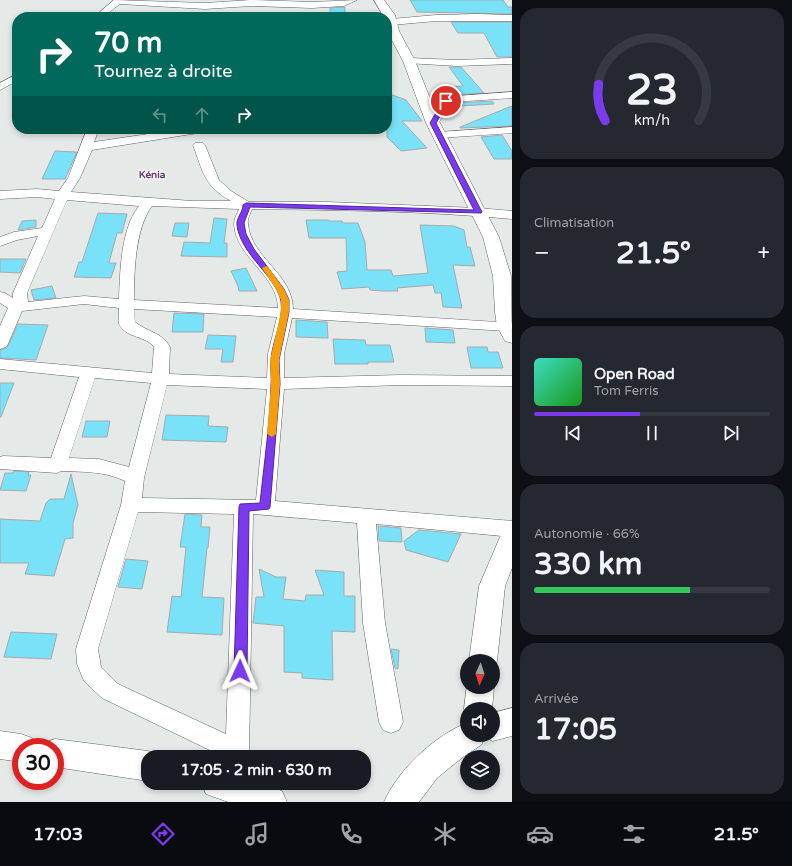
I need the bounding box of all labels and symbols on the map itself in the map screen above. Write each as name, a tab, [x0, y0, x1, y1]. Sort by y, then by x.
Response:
pin	[429, 84, 463, 118]
district label: Kénia	[139, 169, 166, 181]
position arrow	[219, 650, 261, 692]
north arrow	[460, 654, 500, 694]
speed limit sign: 30	[12, 738, 64, 790]

